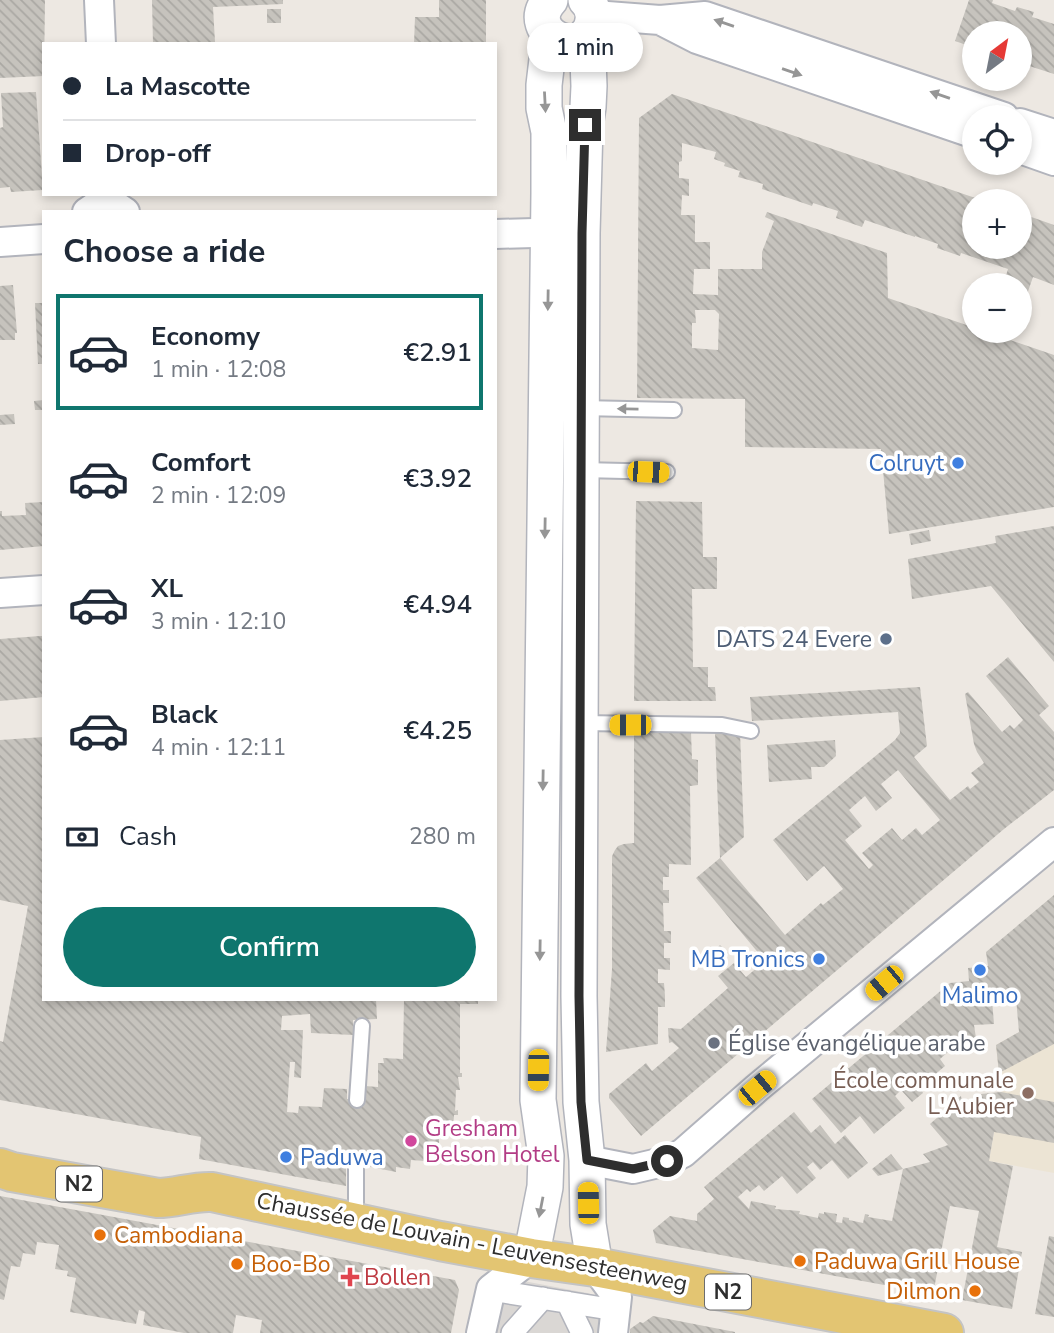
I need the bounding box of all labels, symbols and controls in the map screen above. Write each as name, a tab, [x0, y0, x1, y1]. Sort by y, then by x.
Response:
one-way arrow	[713, 17, 734, 28]
north arrow	[962, 21, 1032, 91]
map controls	[962, 21, 1032, 343]
callout: 1 min	[527, 24, 643, 72]
text: 1 min	[556, 32, 614, 63]
one-way arrow	[782, 67, 803, 77]
text: La Mascotte	[105, 69, 250, 104]
one-way arrow	[929, 90, 950, 100]
one-way arrow	[539, 91, 550, 113]
button: locate	[962, 105, 1032, 175]
route end	[569, 109, 601, 141]
text: Drop-off	[105, 136, 211, 171]
button: +	[962, 189, 1032, 259]
text: Choose a ride	[63, 230, 265, 273]
button: −	[962, 273, 1032, 343]
one-way arrow	[542, 290, 553, 312]
text: Economy	[151, 319, 260, 354]
icon: car	[67, 321, 130, 384]
text: €2.91	[403, 335, 472, 370]
text: 1 min · 12:08	[151, 354, 286, 385]
one-way arrow	[616, 403, 638, 415]
text: Comfort	[151, 445, 251, 480]
icon: car	[67, 447, 130, 510]
place label: Colruyt	[868, 448, 945, 479]
marker: Colruyt	[950, 455, 966, 471]
text: €3.92	[403, 461, 472, 496]
car	[627, 461, 670, 483]
text: 2 min · 12:09	[151, 480, 286, 511]
one-way arrow	[540, 517, 551, 539]
text: XL	[151, 571, 183, 606]
icon: car	[67, 573, 130, 636]
text: €4.94	[403, 587, 472, 622]
text: 3 min · 12:10	[151, 606, 286, 637]
place label: DATS 24 Evere	[716, 624, 872, 655]
marker: DATS 24 Evere	[878, 631, 894, 647]
text: Black	[151, 697, 218, 732]
icon: car	[67, 699, 130, 762]
text: €4.25	[403, 713, 472, 748]
car	[610, 715, 652, 736]
text: 4 min · 12:11	[151, 732, 286, 763]
one-way arrow	[537, 769, 549, 791]
icon: cash	[63, 818, 101, 856]
text: Cash	[119, 819, 177, 854]
text: 280 m	[409, 821, 476, 852]
button: Confirm	[63, 907, 476, 987]
one-way arrow	[534, 939, 546, 961]
place label: MB Tronics	[691, 944, 805, 975]
marker: MB Tronics	[811, 951, 827, 967]
car	[862, 961, 907, 1005]
marker: Malimo	[972, 962, 988, 978]
place label: Malimo	[942, 980, 1018, 1011]
place label: Église évangélique arabe	[728, 1028, 986, 1059]
marker: Église évangélique arabe	[706, 1035, 722, 1051]
car	[528, 1049, 549, 1091]
place label: École communale L'Aubier	[833, 1065, 1015, 1122]
car	[735, 1066, 780, 1110]
marker: École communale L'Aubier	[1020, 1085, 1036, 1101]
place label: Gresham Belson Hotel	[425, 1113, 560, 1170]
marker: Gresham Belson Hotel	[403, 1133, 419, 1149]
place label: Paduwa	[300, 1142, 384, 1173]
route start	[651, 1145, 683, 1177]
marker: Paduwa	[278, 1149, 294, 1165]
road number: N2	[56, 1166, 102, 1202]
car	[578, 1182, 599, 1224]
street label: Chaussée de Louvain - Leuvensesteenweg	[254, 1185, 690, 1299]
one-way arrow	[535, 1196, 546, 1218]
place label: Cambodiana	[114, 1220, 243, 1251]
marker: Cambodiana	[92, 1227, 108, 1243]
place label: Paduwa Grill House	[814, 1246, 1020, 1277]
place label: Boo-Bo	[251, 1249, 331, 1280]
marker: Paduwa Grill House	[792, 1253, 808, 1269]
marker: Boo-Bo	[229, 1256, 245, 1272]
place label: Bollen	[364, 1262, 431, 1293]
marker: Bollen	[342, 1269, 358, 1285]
road number: N2	[705, 1274, 751, 1310]
place label: Dilmon	[886, 1276, 961, 1307]
marker: Dilmon	[967, 1283, 983, 1299]

